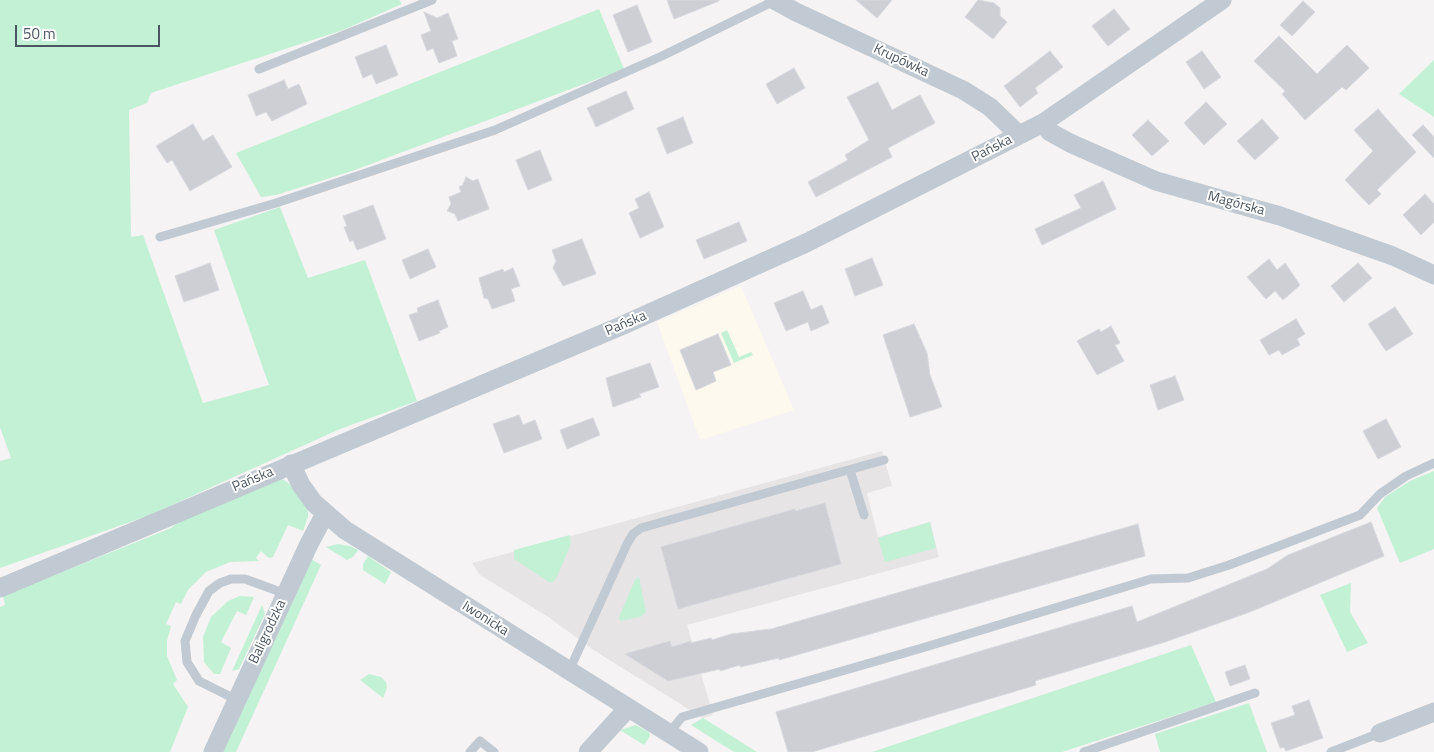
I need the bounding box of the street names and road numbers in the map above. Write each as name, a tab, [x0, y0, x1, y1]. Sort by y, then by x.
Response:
street label: Krupówka	[871, 41, 931, 81]
street label: Pańska	[969, 132, 1015, 166]
street label: Magórska	[1206, 188, 1266, 220]
street label: Pańska	[603, 308, 649, 340]
street label: Pańska	[230, 464, 276, 496]
street label: Baligrodzka	[246, 597, 290, 667]
street label: Iwonicka	[459, 598, 511, 640]

